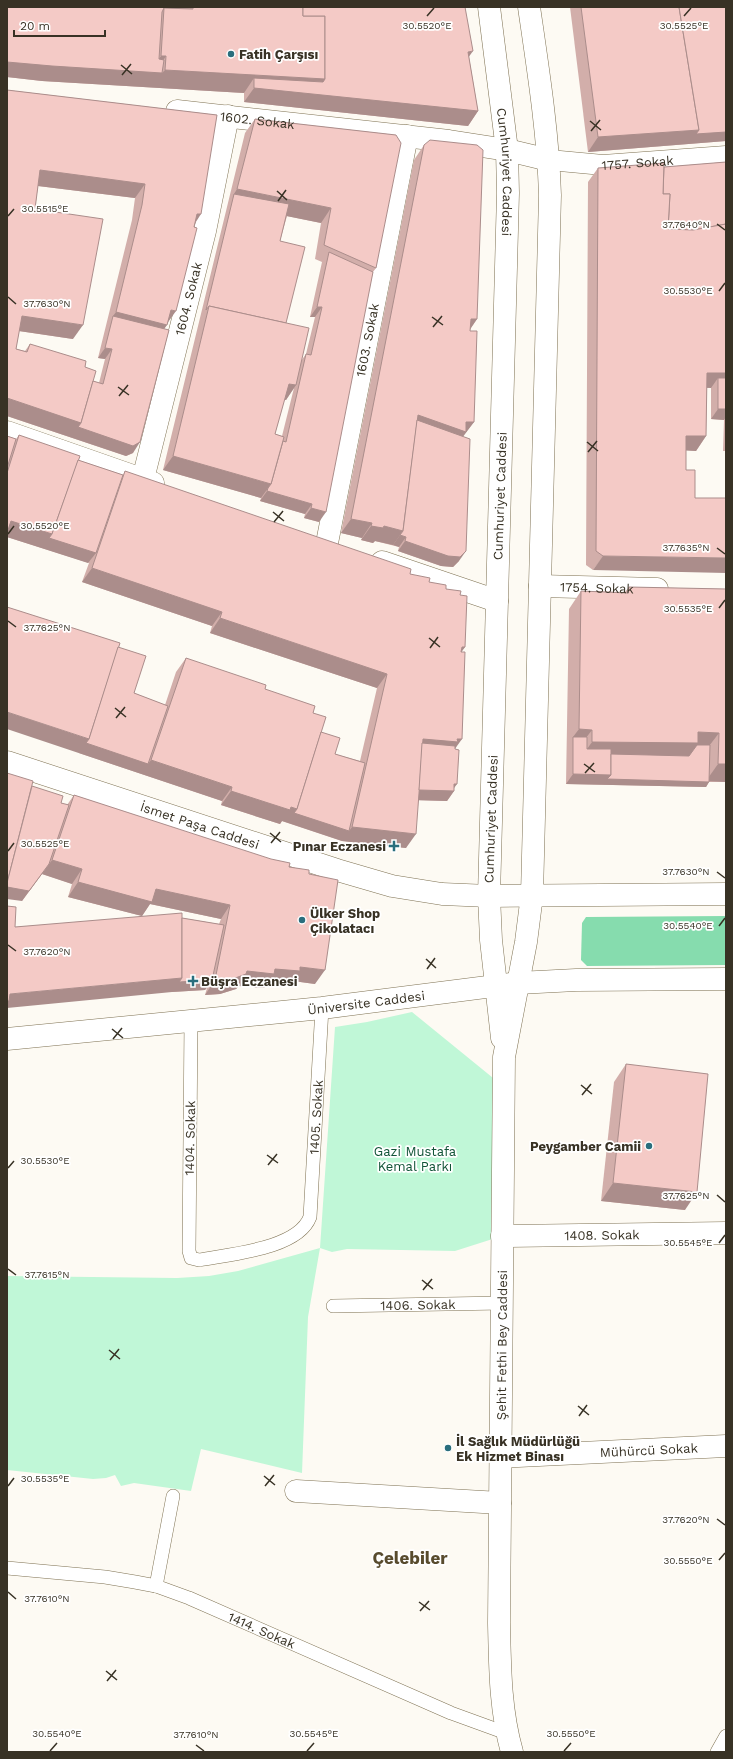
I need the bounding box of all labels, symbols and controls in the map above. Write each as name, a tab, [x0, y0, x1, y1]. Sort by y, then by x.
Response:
scale bar	[14, 12, 105, 38]
text: 20 m	[20, 19, 50, 33]
text: 30.5520°E	[402, 20, 452, 31]
text: 30.5525°E	[660, 20, 708, 31]
place label: Fatih Çarşısı	[239, 47, 318, 62]
marker: Fatih Çarşısı	[226, 49, 236, 59]
street label: Cumhuriyet Caddesi	[494, 107, 516, 236]
street label: 1602. Sokak	[220, 108, 296, 131]
street label: 1757. Sokak	[601, 152, 675, 173]
text: 30.5515°E	[22, 203, 68, 214]
text: 37.7640°N	[662, 219, 710, 230]
street label: 1604. Sokak	[172, 260, 205, 337]
text: 30.5530°E	[663, 285, 713, 296]
text: 37.7630°N	[23, 298, 71, 309]
street label: 1603. Sokak	[352, 301, 382, 378]
street label: Cumhuriyet Caddesi	[490, 432, 510, 560]
text: 30.5520°E	[20, 520, 70, 531]
text: 37.7635°N	[663, 542, 709, 553]
street label: 1754. Sokak	[560, 579, 635, 596]
text: 30.5535°E	[664, 603, 712, 614]
text: 37.7625°N	[24, 622, 70, 633]
street label: Cumhuriyet Caddesi	[481, 755, 501, 883]
street label: İsmet Paşa Caddesi	[139, 799, 261, 852]
text: 30.5525°E	[21, 838, 69, 849]
place label: Pınar Eczanesi	[293, 839, 386, 854]
marker: Pınar Eczanesi	[389, 841, 399, 851]
text: 37.7630°N	[662, 866, 710, 877]
place label: Ülker Shop Çikolatacı	[310, 906, 380, 936]
marker: Ülker Shop Çikolatacı	[297, 915, 307, 925]
text: 30.5540°E	[663, 920, 713, 931]
text: 37.7620°N	[23, 946, 71, 957]
place label: Büşra Eczanesi	[201, 974, 298, 989]
marker: Büşra Eczanesi	[188, 976, 198, 986]
street label: Üniversite Caddesi	[307, 987, 426, 1017]
street label: 1405. Sokak	[306, 1079, 325, 1155]
street label: 1404. Sokak	[182, 1100, 198, 1176]
place label: Peygamber Camii	[530, 1139, 641, 1154]
marker: Peygamber Camii	[644, 1141, 654, 1151]
park label: Gazi Mustafa Kemal Parkı	[374, 1144, 457, 1174]
text: 30.5530°E	[20, 1155, 70, 1166]
text: 37.7625°N	[663, 1190, 709, 1201]
street label: 1408. Sokak	[564, 1227, 640, 1243]
text: 30.5545°E	[663, 1237, 713, 1248]
text: 37.7615°N	[24, 1269, 70, 1280]
street label: Şehit Fethi Bey Caddesi	[493, 1270, 510, 1420]
street label: 1406. Sokak	[380, 1296, 456, 1313]
place label: İl Sağlık Müdürlüğü Ek Hizmet Binası	[456, 1433, 580, 1464]
street label: Mühürcü Sokak	[599, 1440, 699, 1460]
marker: İl Sağlık Müdürlüğü Ek Hizmet Binası	[443, 1443, 453, 1453]
text: 30.5535°E	[21, 1473, 69, 1484]
text: 37.7620°N	[662, 1514, 710, 1525]
district label: Çelebiler	[372, 1548, 448, 1568]
text: 30.5550°E	[663, 1555, 713, 1566]
text: 37.7610°N	[24, 1593, 70, 1604]
street label: 1414. Sokak	[226, 1609, 298, 1652]
text: 30.5540°E	[32, 1728, 82, 1739]
text: 30.5545°E	[289, 1728, 339, 1739]
text: 30.5550°E	[546, 1728, 596, 1739]
text: 37.7610°N	[173, 1729, 219, 1740]

